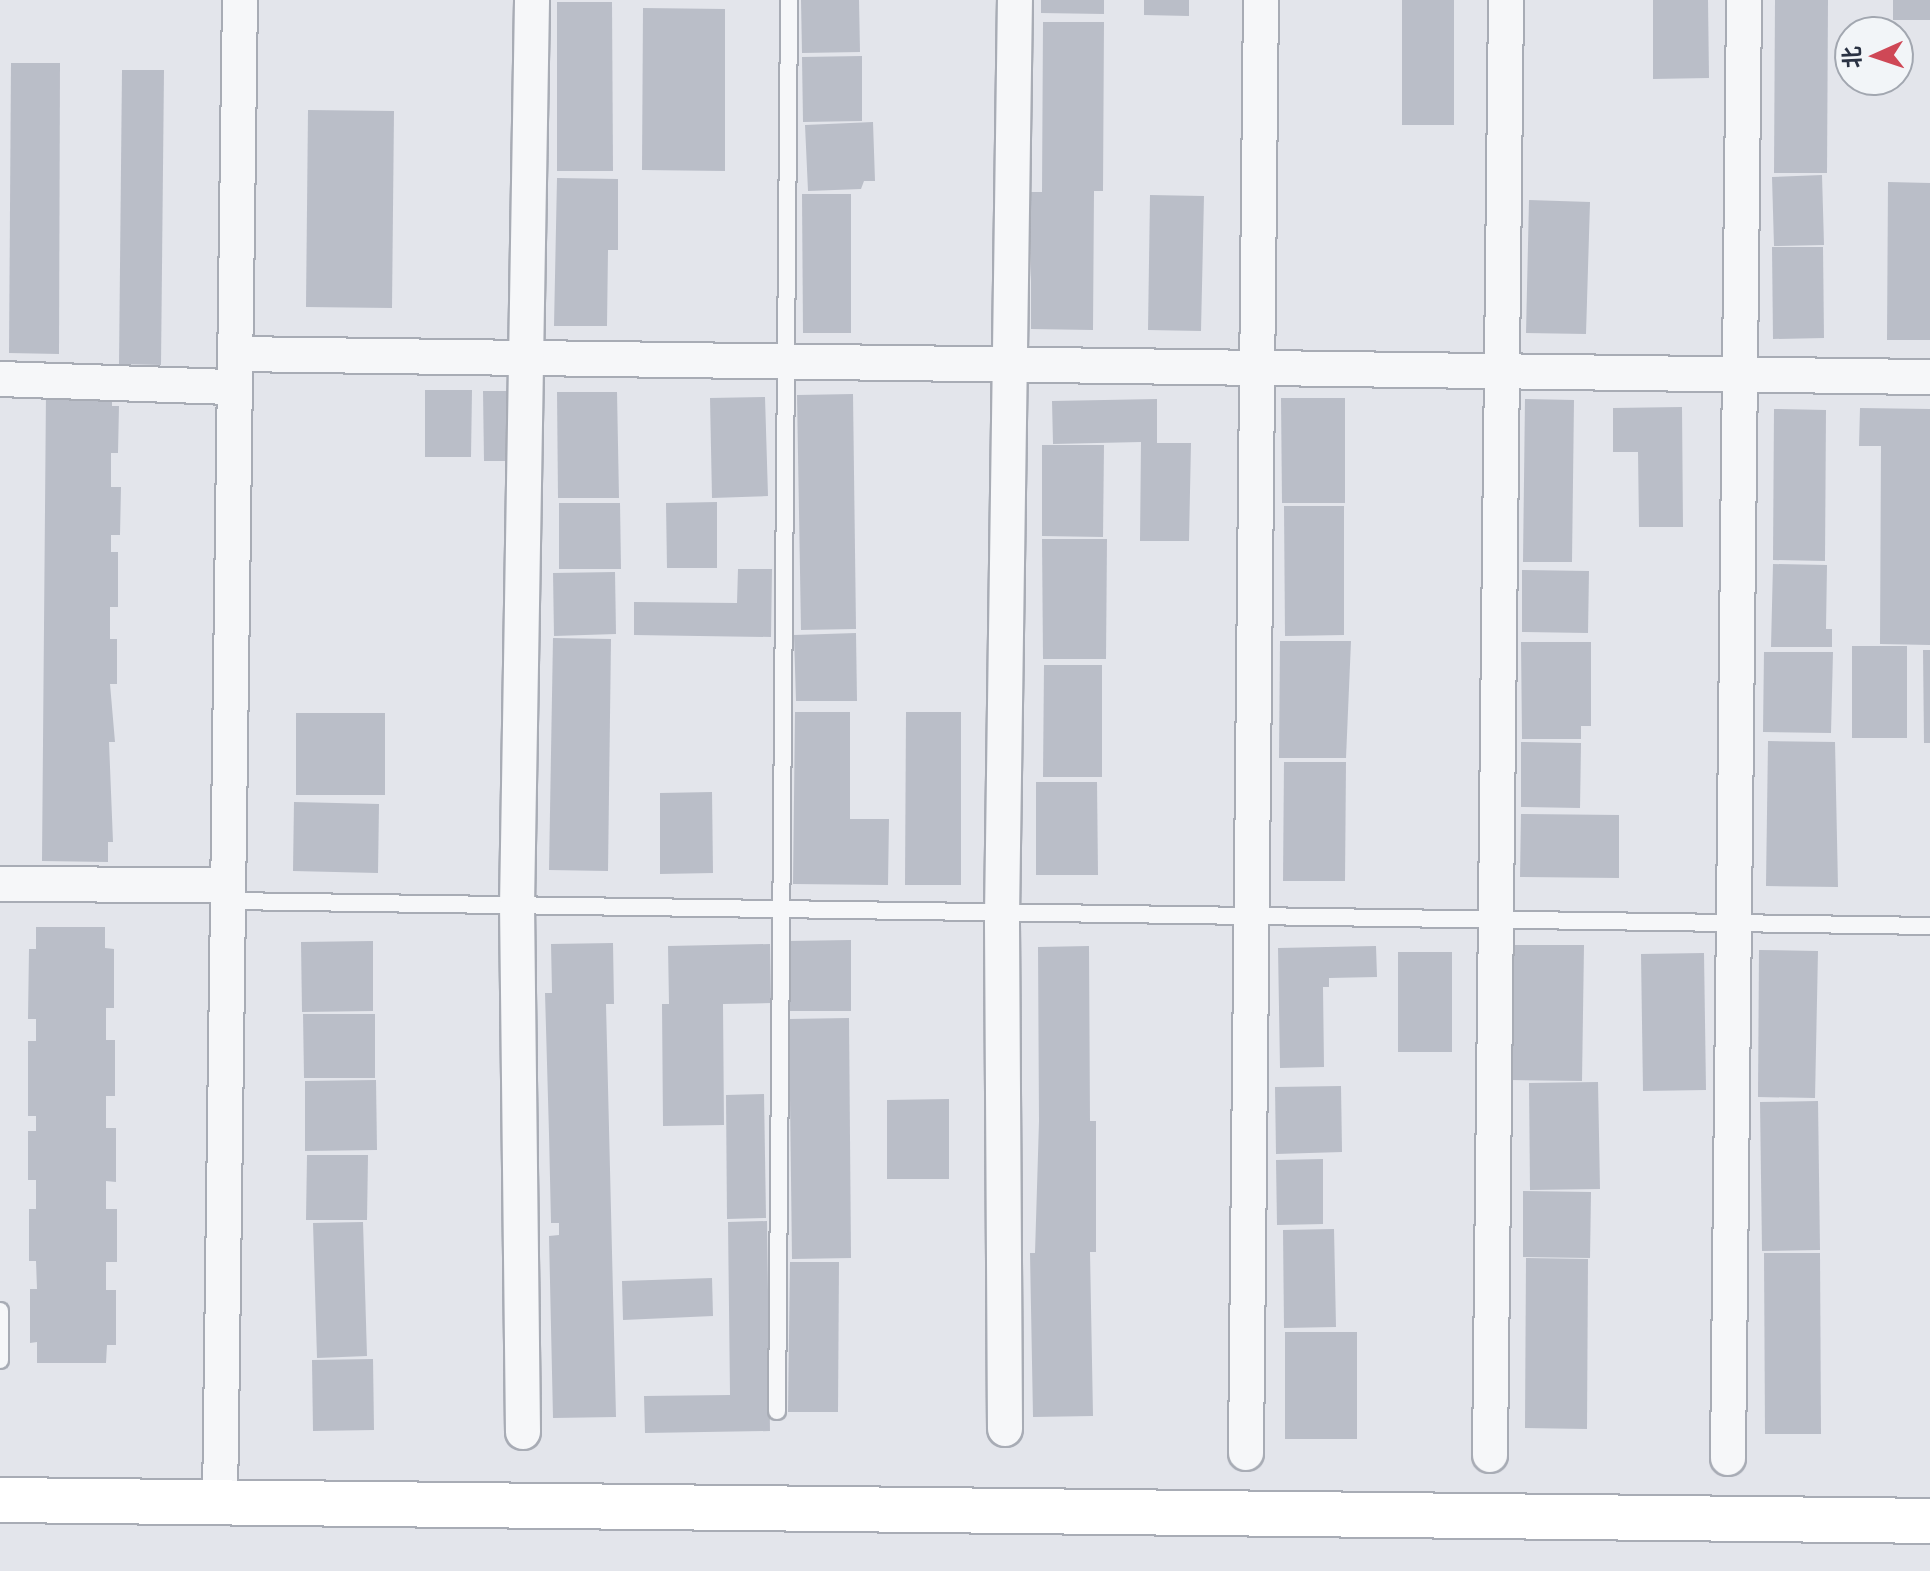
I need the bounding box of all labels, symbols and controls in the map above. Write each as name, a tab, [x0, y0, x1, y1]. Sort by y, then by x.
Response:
north arrow	[1834, 16, 1914, 96]
text: 北	[1837, 45, 1867, 69]

